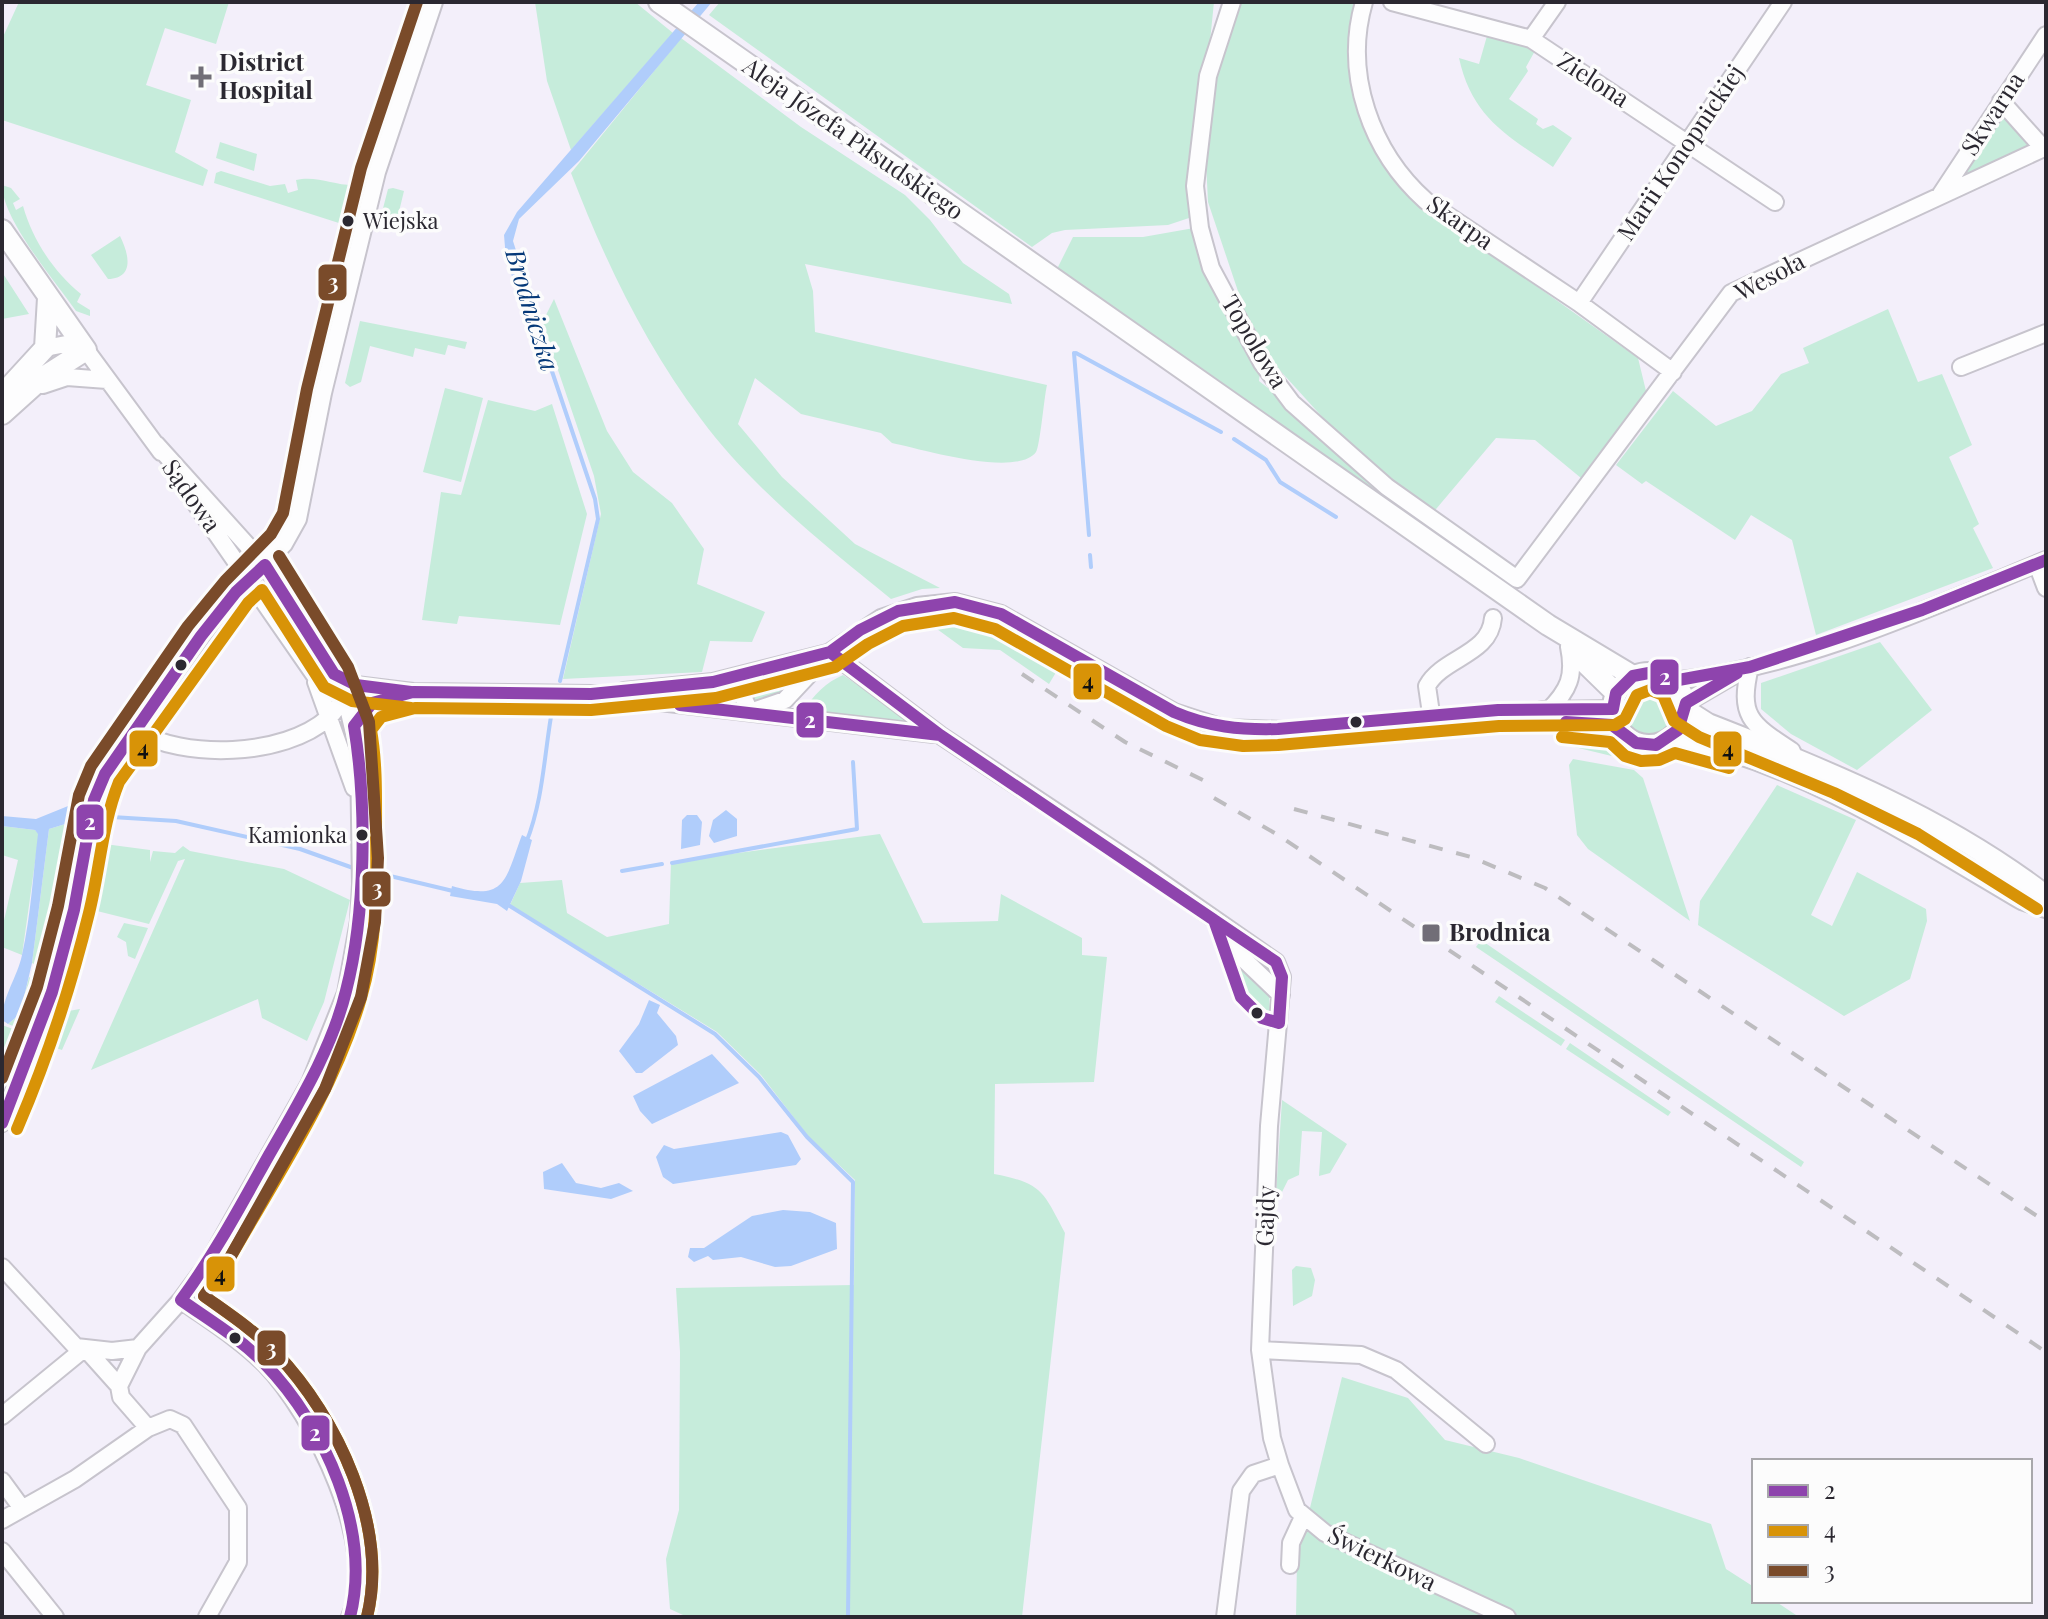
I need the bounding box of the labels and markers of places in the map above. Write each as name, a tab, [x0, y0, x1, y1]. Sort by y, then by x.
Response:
place label: District Hospital	[219, 45, 313, 105]
marker: District Hospital	[190, 66, 212, 88]
place label: Wiejska	[362, 205, 439, 235]
marker: Wiejska	[340, 213, 356, 229]
unlabelled marker	[173, 657, 189, 673]
unlabelled marker	[1348, 714, 1364, 730]
place label: Kamionka	[248, 819, 347, 849]
marker: Kamionka	[354, 827, 370, 843]
place label: Brodnica	[1449, 915, 1551, 947]
marker: Brodnica	[1420, 922, 1442, 944]
unlabelled marker	[1249, 1005, 1265, 1021]
unlabelled marker	[227, 1330, 243, 1346]

